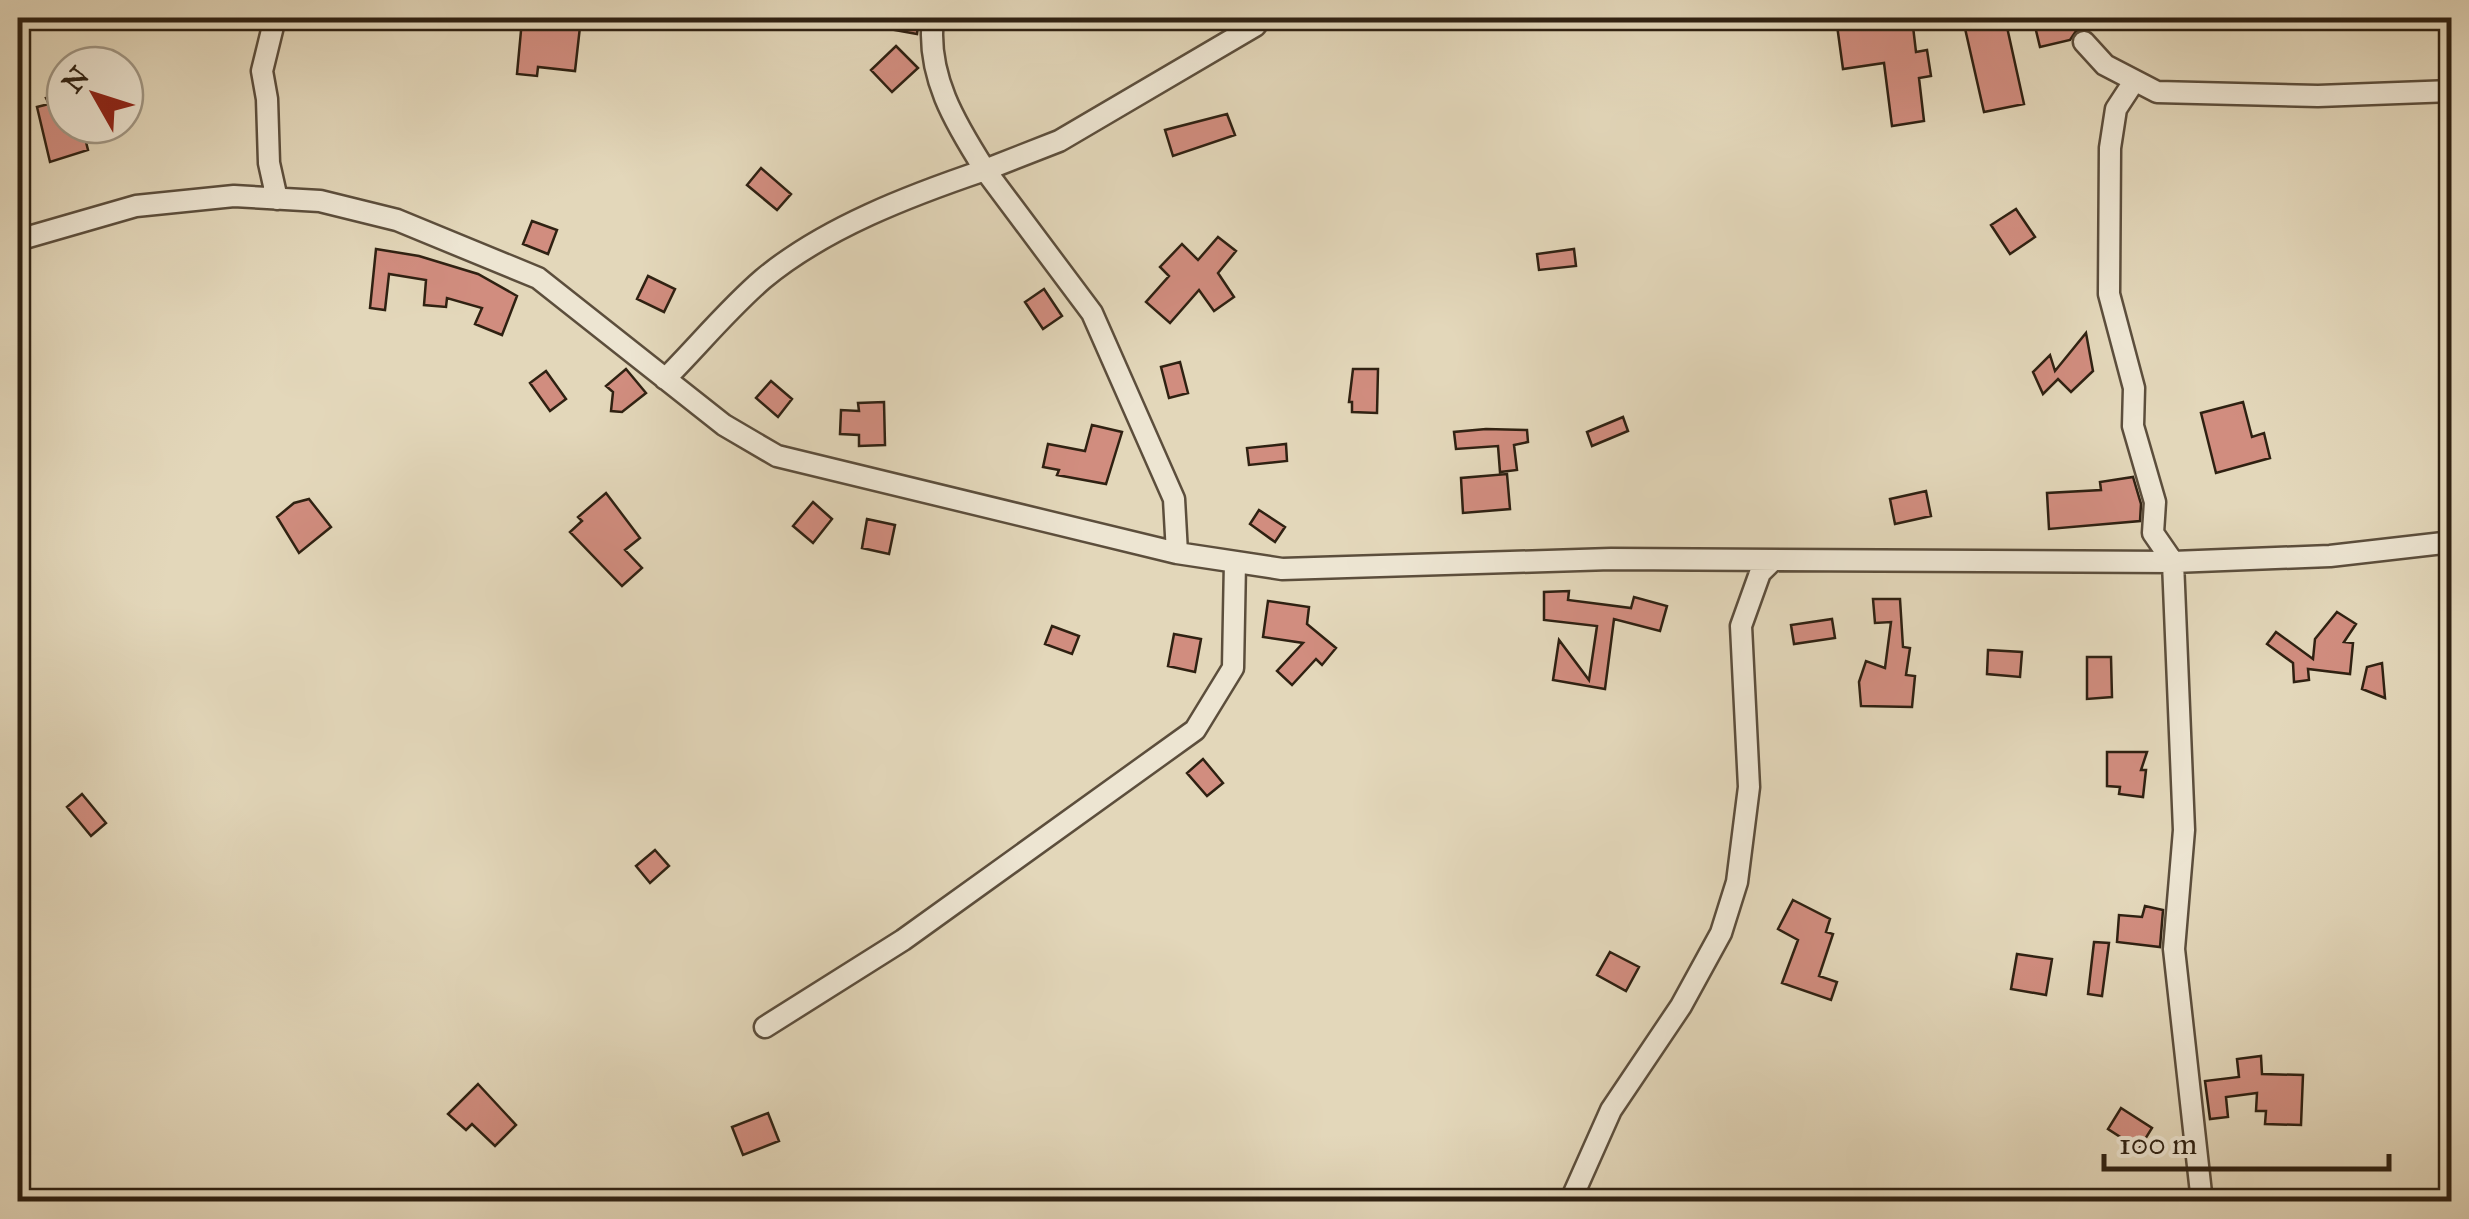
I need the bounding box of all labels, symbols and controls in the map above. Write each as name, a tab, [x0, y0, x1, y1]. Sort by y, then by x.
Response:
north arrow	[45, 45, 145, 145]
text: N	[55, 59, 97, 100]
scale bar	[2104, 1109, 2389, 1171]
text: 100 m	[2119, 1126, 2197, 1162]

